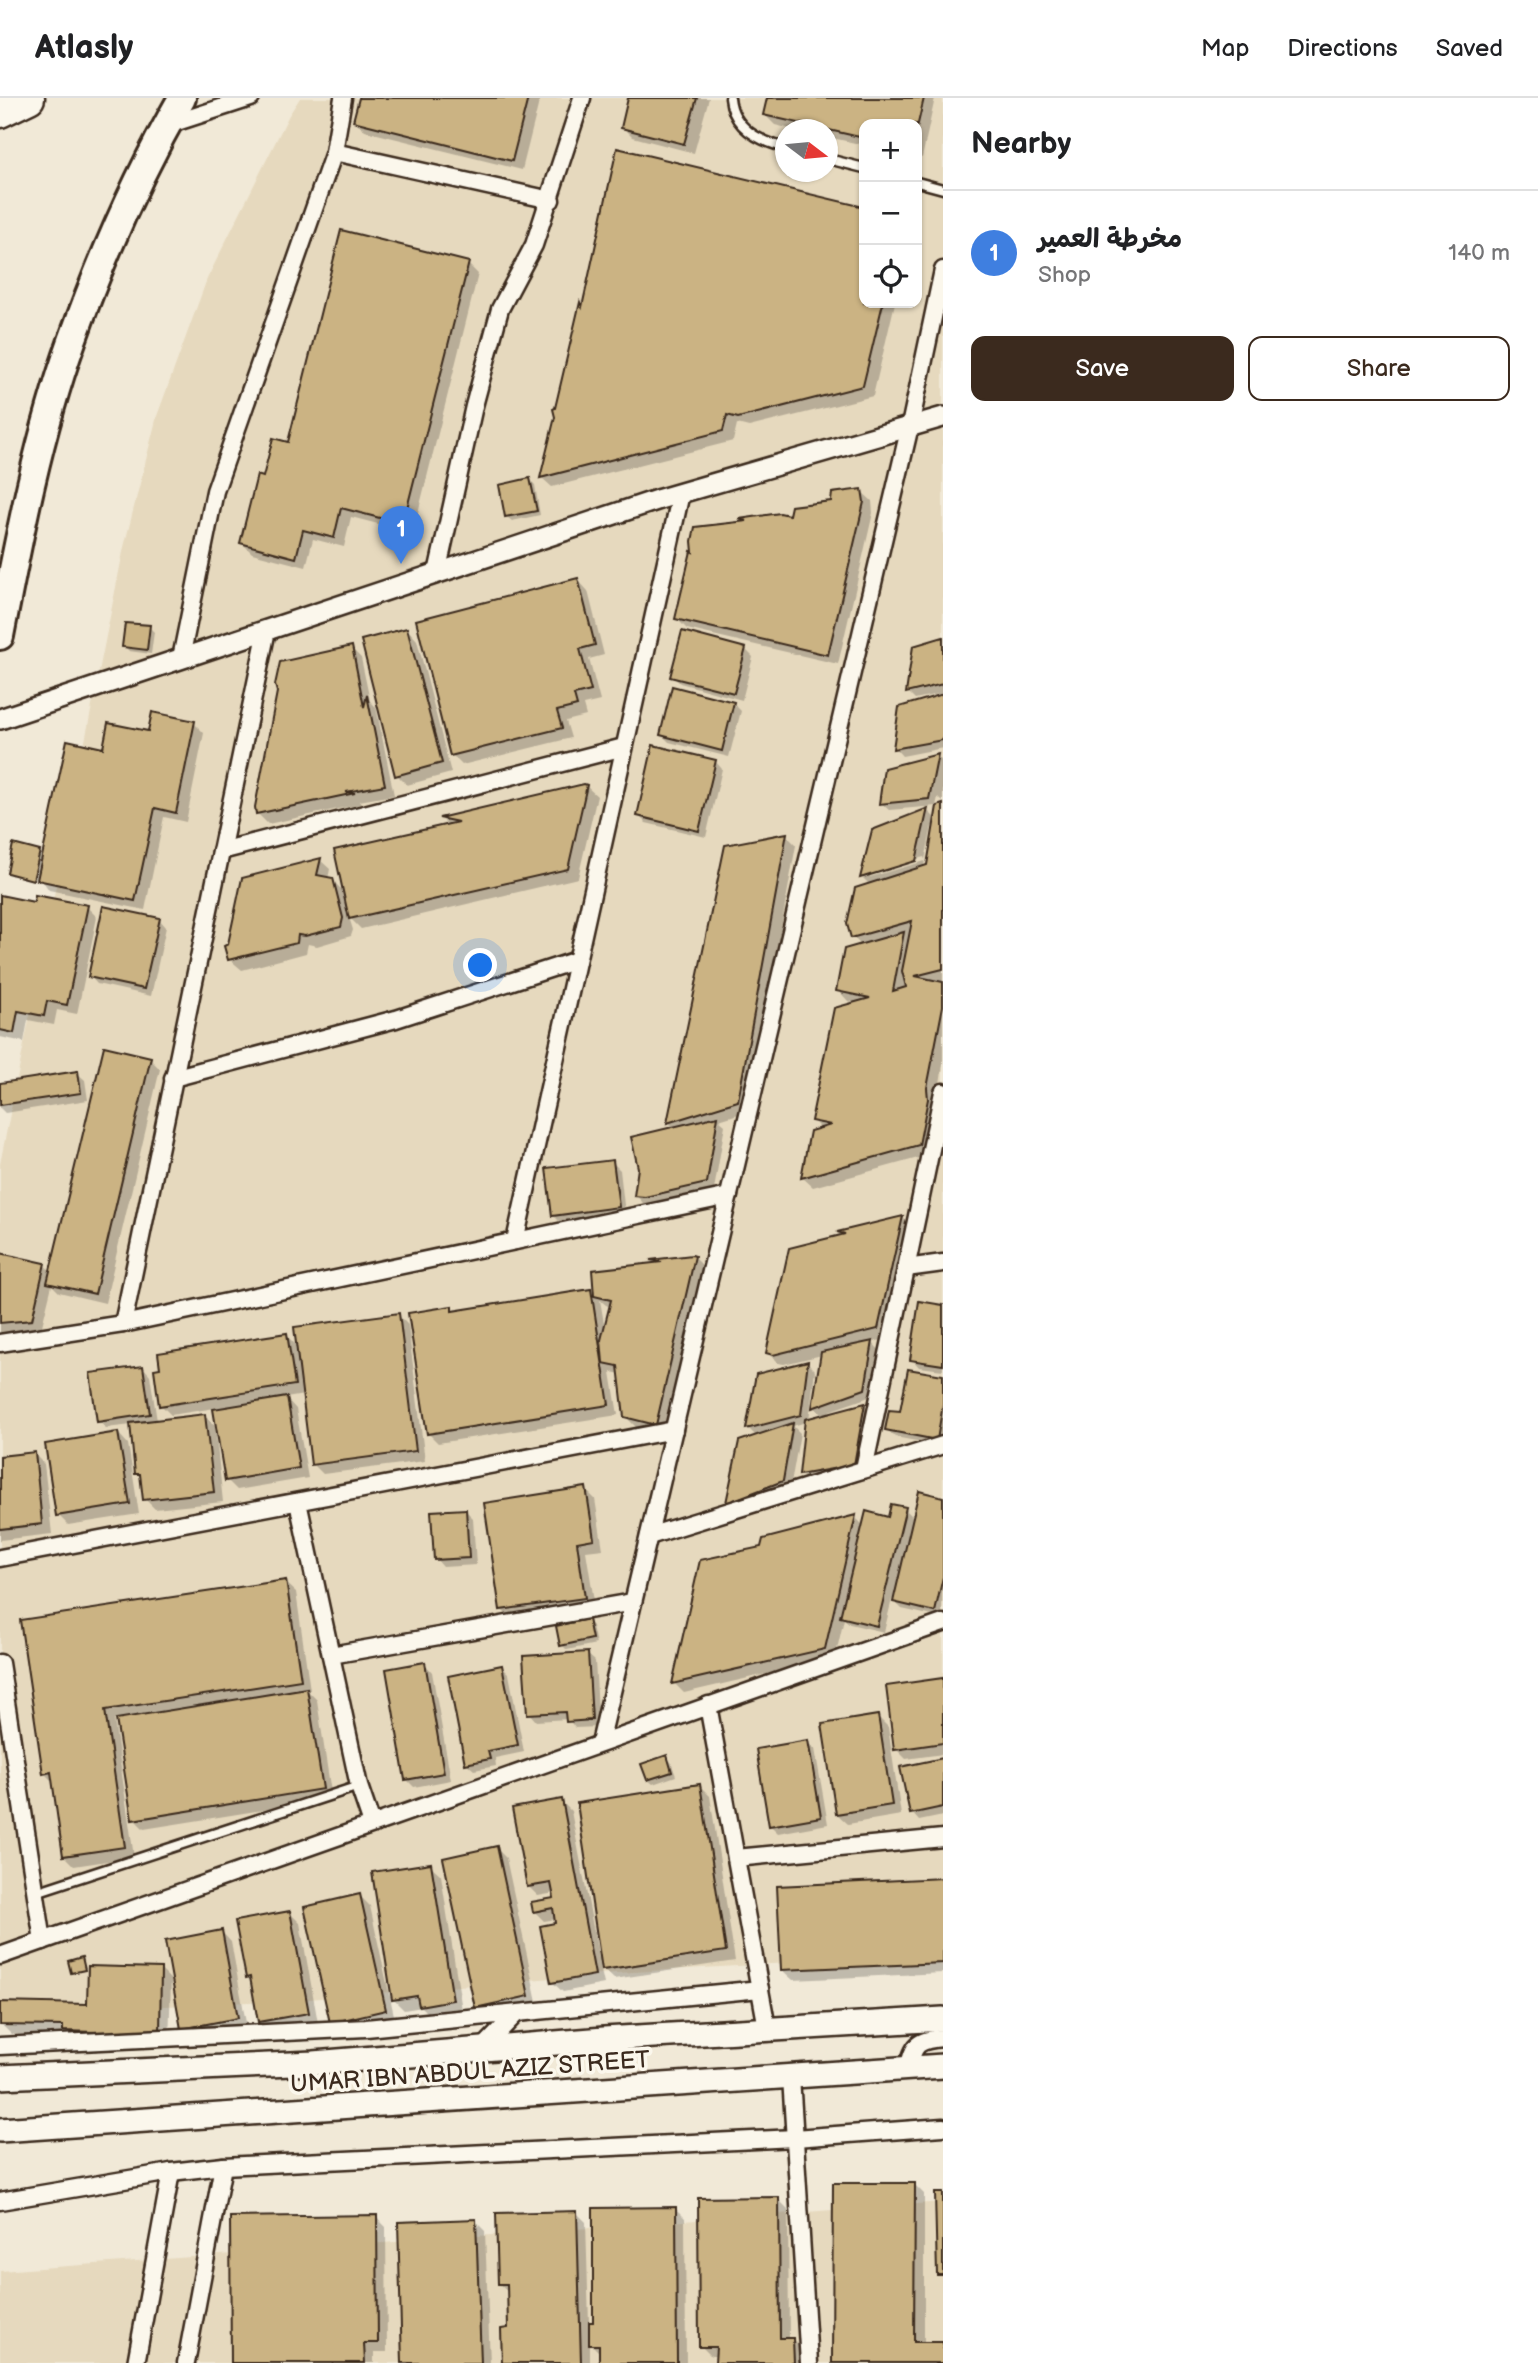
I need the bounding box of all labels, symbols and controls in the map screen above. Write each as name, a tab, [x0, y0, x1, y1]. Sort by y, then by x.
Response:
text: Atlasly	[35, 28, 133, 68]
text: Map	[1201, 34, 1249, 63]
text: Directions	[1287, 34, 1398, 63]
text: Saved	[1436, 34, 1503, 63]
north arrow	[775, 119, 838, 182]
map controls	[859, 119, 922, 308]
button: +	[859, 119, 922, 182]
text: Nearby	[971, 126, 1071, 162]
button: −	[859, 182, 922, 245]
text: مخرطة العمير	[1038, 224, 1182, 255]
text: 1	[989, 239, 999, 267]
text: 140 m	[1448, 239, 1510, 267]
button: locate	[859, 245, 922, 308]
text: Shop	[1038, 261, 1091, 289]
button: Save	[971, 336, 1234, 401]
button: Share	[1248, 336, 1510, 401]
pin: 1	[378, 506, 424, 564]
your location	[463, 948, 497, 982]
street label: UMAR IBN ABDUL AZIZ STREET	[289, 2045, 651, 2099]

